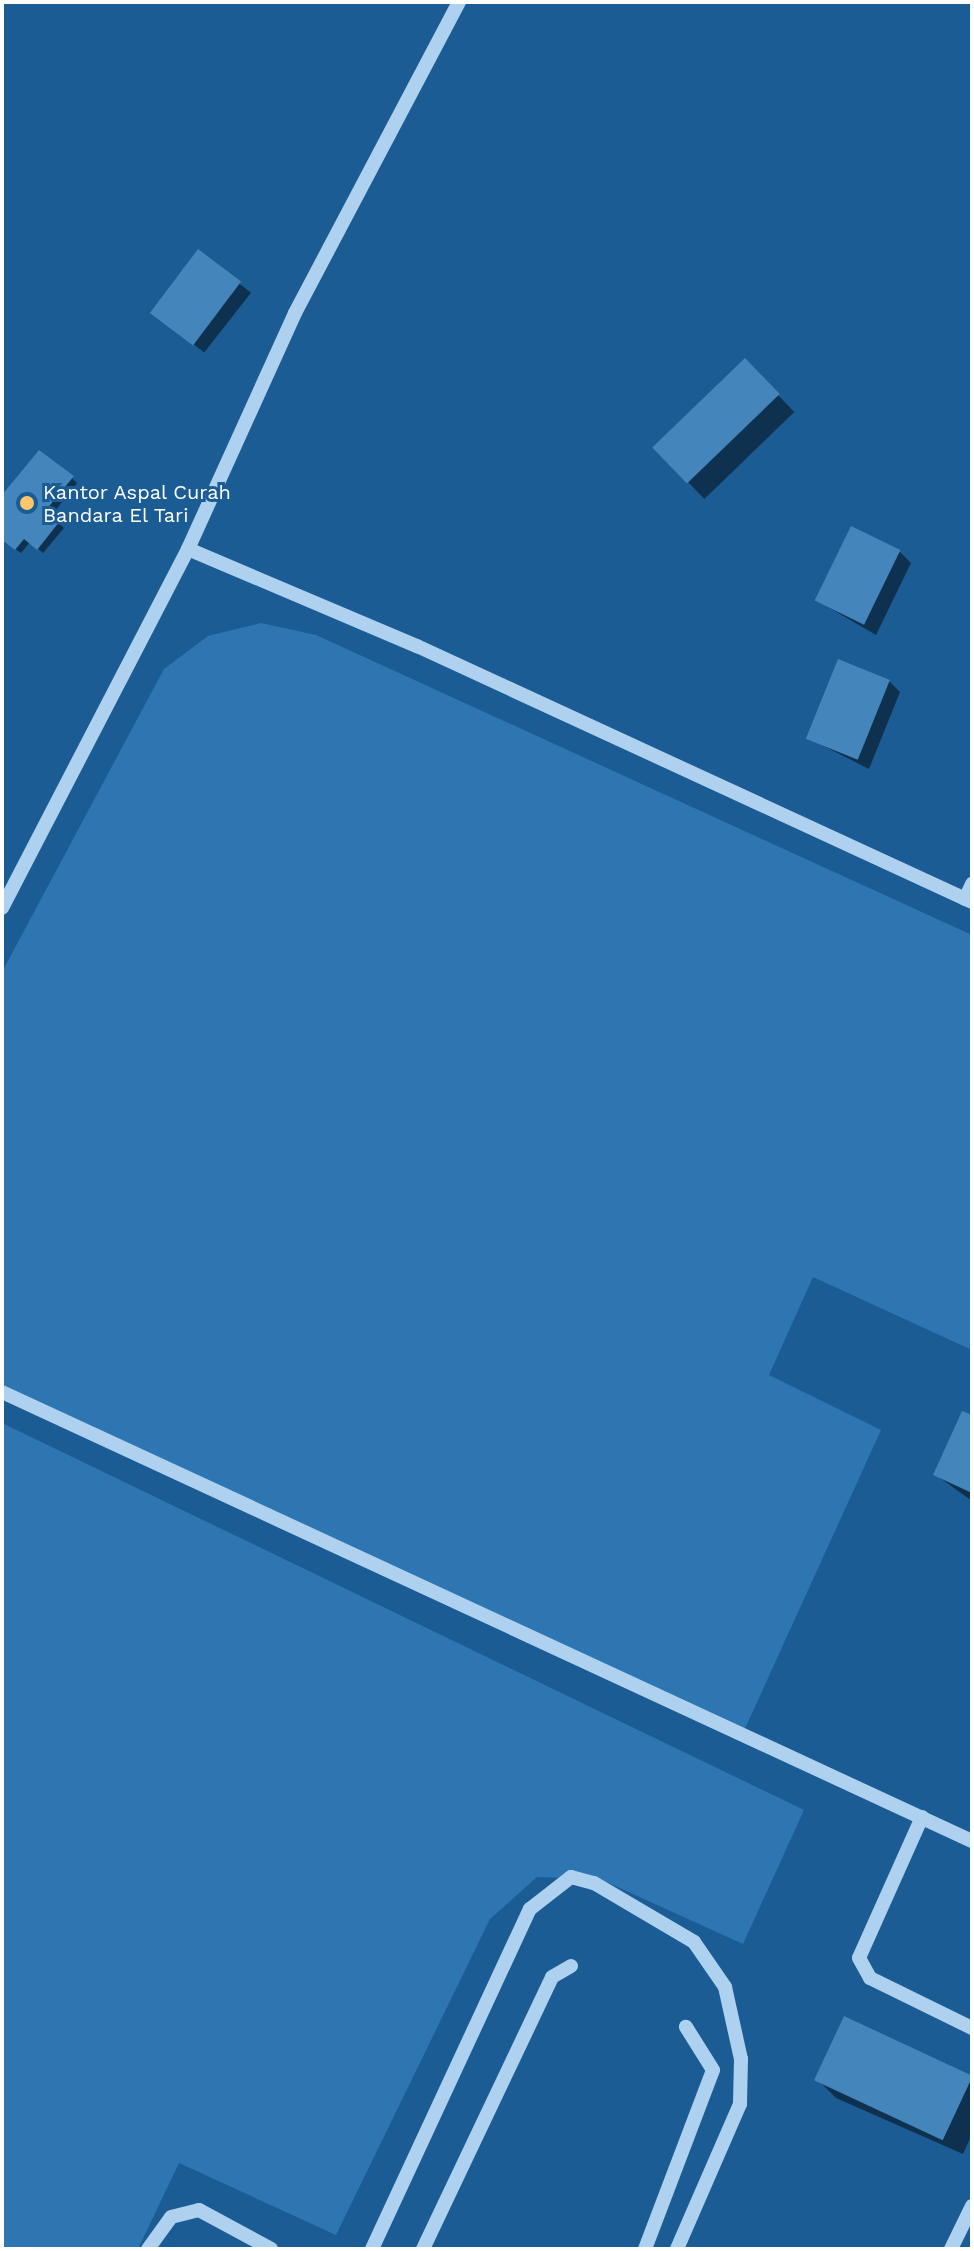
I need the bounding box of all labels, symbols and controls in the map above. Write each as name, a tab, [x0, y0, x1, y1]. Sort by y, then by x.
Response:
place label: Kantor Aspal Curah Bandara El Tari	[43, 480, 233, 527]
marker: Kantor Aspal Curah Bandara El Tari	[18, 494, 36, 512]

